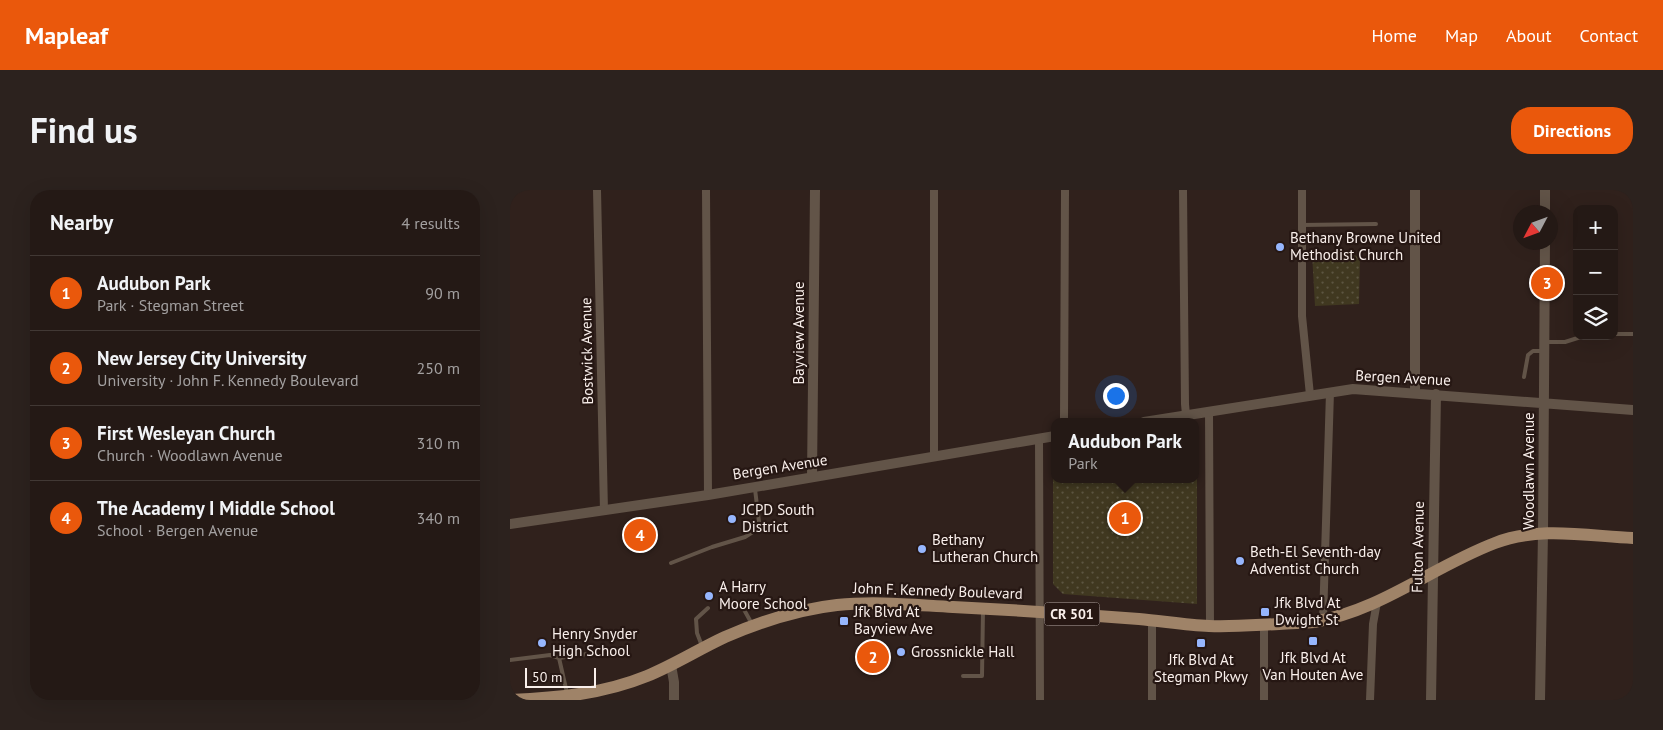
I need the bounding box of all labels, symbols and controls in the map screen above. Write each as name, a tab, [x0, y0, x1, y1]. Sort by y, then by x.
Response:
text: Mapleaf	[25, 20, 108, 51]
text: Home	[1371, 24, 1417, 47]
text: Map	[1445, 24, 1478, 47]
text: About	[1506, 24, 1552, 47]
text: Contact	[1580, 24, 1638, 47]
text: Find us	[30, 107, 138, 153]
button: Directions	[1511, 107, 1633, 154]
north arrow	[1513, 205, 1558, 250]
map controls	[1573, 205, 1618, 340]
button: +	[1573, 205, 1618, 250]
text: Nearby	[50, 209, 113, 236]
text: 4 results	[401, 213, 460, 233]
place label: Bethany Browne United Methodist Church	[1290, 228, 1441, 264]
marker: Bethany Browne United Methodist Church	[1274, 241, 1286, 253]
button: −	[1573, 250, 1618, 295]
pin: 3	[1531, 264, 1563, 302]
text: Audubon Park	[97, 271, 210, 295]
street label: Bayview Avenue	[789, 281, 808, 385]
text: 1	[61, 283, 71, 303]
text: 90 m	[425, 283, 460, 303]
text: Park · Stegman Street	[97, 295, 244, 315]
button: layers	[1573, 295, 1618, 340]
street label: Bostwick Avenue	[576, 297, 597, 405]
text: New Jersey City University	[97, 346, 306, 370]
text: 2	[61, 358, 71, 378]
text: 250 m	[417, 358, 460, 378]
street label: Bergen Avenue	[1355, 366, 1451, 389]
text: University · John F. Kennedy Boulevard	[97, 370, 359, 390]
your location	[1103, 383, 1129, 409]
street label: Woodlawn Avenue	[1519, 412, 1538, 530]
popup	[1051, 418, 1199, 483]
text: First Wesleyan Church	[97, 421, 275, 445]
text: Audubon Park	[1068, 429, 1182, 453]
text: 3	[61, 433, 71, 453]
text: 310 m	[417, 433, 460, 453]
text: Church · Woodlawn Avenue	[97, 445, 283, 465]
street label: Bergen Avenue	[731, 450, 829, 483]
text: Park	[1068, 453, 1098, 473]
text: The Academy I Middle School	[97, 496, 335, 520]
pin: 1	[1109, 499, 1141, 537]
place label: JCPD South District	[741, 500, 815, 536]
street label: Fulton Avenue	[1407, 501, 1428, 593]
text: 4	[61, 508, 71, 528]
text: 340 m	[417, 508, 460, 528]
marker: JCPD South District	[726, 513, 738, 525]
pin: 4	[624, 516, 656, 554]
text: School · Bergen Avenue	[97, 520, 258, 540]
place label: Bethany Lutheran Church	[932, 530, 1038, 566]
place label: Beth-El Seventh-day Adventist Church	[1250, 542, 1381, 578]
marker: Bethany Lutheran Church	[916, 543, 928, 555]
marker: Beth-El Seventh-day Adventist Church	[1234, 555, 1246, 567]
place label: A Harry Moore School	[719, 577, 808, 613]
street label: John F. Kennedy Boulevard	[852, 578, 1023, 603]
marker: A Harry Moore School	[703, 590, 715, 602]
place label: Jfk Blvd At Dwight St	[1274, 593, 1341, 629]
place label: Jfk Blvd At Bayview Ave	[853, 602, 933, 638]
road number: CR 501	[1044, 602, 1100, 626]
marker: Jfk Blvd At Dwight St	[1259, 606, 1271, 618]
marker: Jfk Blvd At Bayview Ave	[838, 615, 850, 627]
place label: Henry Snyder High School	[552, 624, 637, 660]
marker: Jfk Blvd At Van Houten Ave	[1307, 635, 1319, 647]
marker: Henry Snyder High School	[536, 637, 548, 649]
marker: Jfk Blvd At Stegman Pkwy	[1195, 637, 1207, 649]
pin: 2	[857, 638, 889, 676]
place label: Grossnickle Hall	[911, 642, 1015, 661]
marker: Grossnickle Hall	[895, 646, 907, 658]
place label: Jfk Blvd At Van Houten Ave	[1262, 648, 1363, 684]
place label: Jfk Blvd At Stegman Pkwy	[1154, 650, 1248, 686]
scale bar	[525, 665, 596, 688]
text: 50 m	[532, 668, 562, 686]

